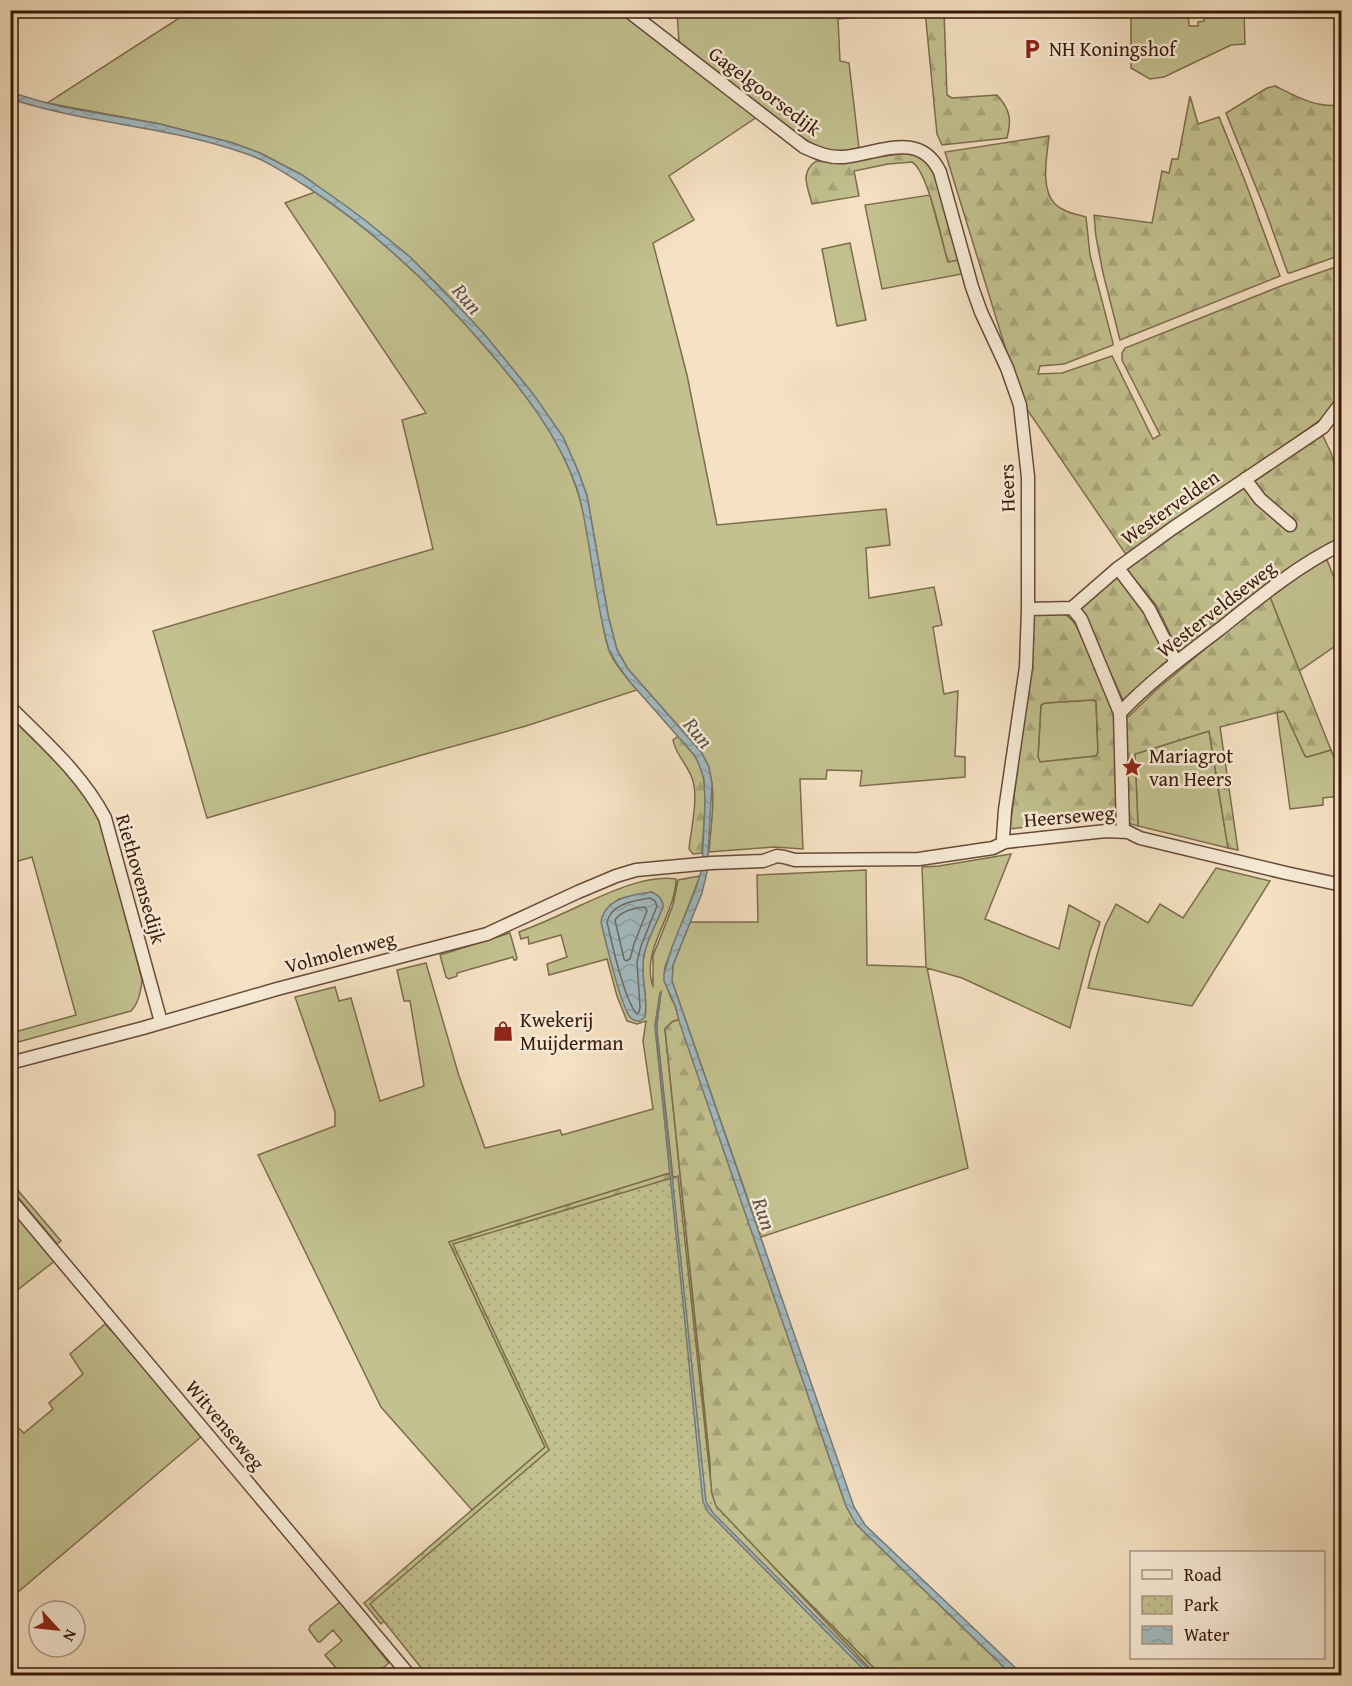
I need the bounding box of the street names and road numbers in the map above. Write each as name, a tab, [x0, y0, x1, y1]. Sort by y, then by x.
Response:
street label: Gagelgoorsedijk	[703, 39, 828, 143]
street label: Westervelden	[1115, 462, 1225, 551]
street label: Heers	[991, 463, 1022, 513]
street label: Westerveldseweg	[1150, 553, 1281, 664]
street label: Heerseweg	[1022, 797, 1115, 834]
street label: Riethovensedijk	[109, 811, 174, 948]
street label: Volmolenweg	[281, 923, 399, 980]
street label: Witvenseweg	[179, 1373, 272, 1476]

